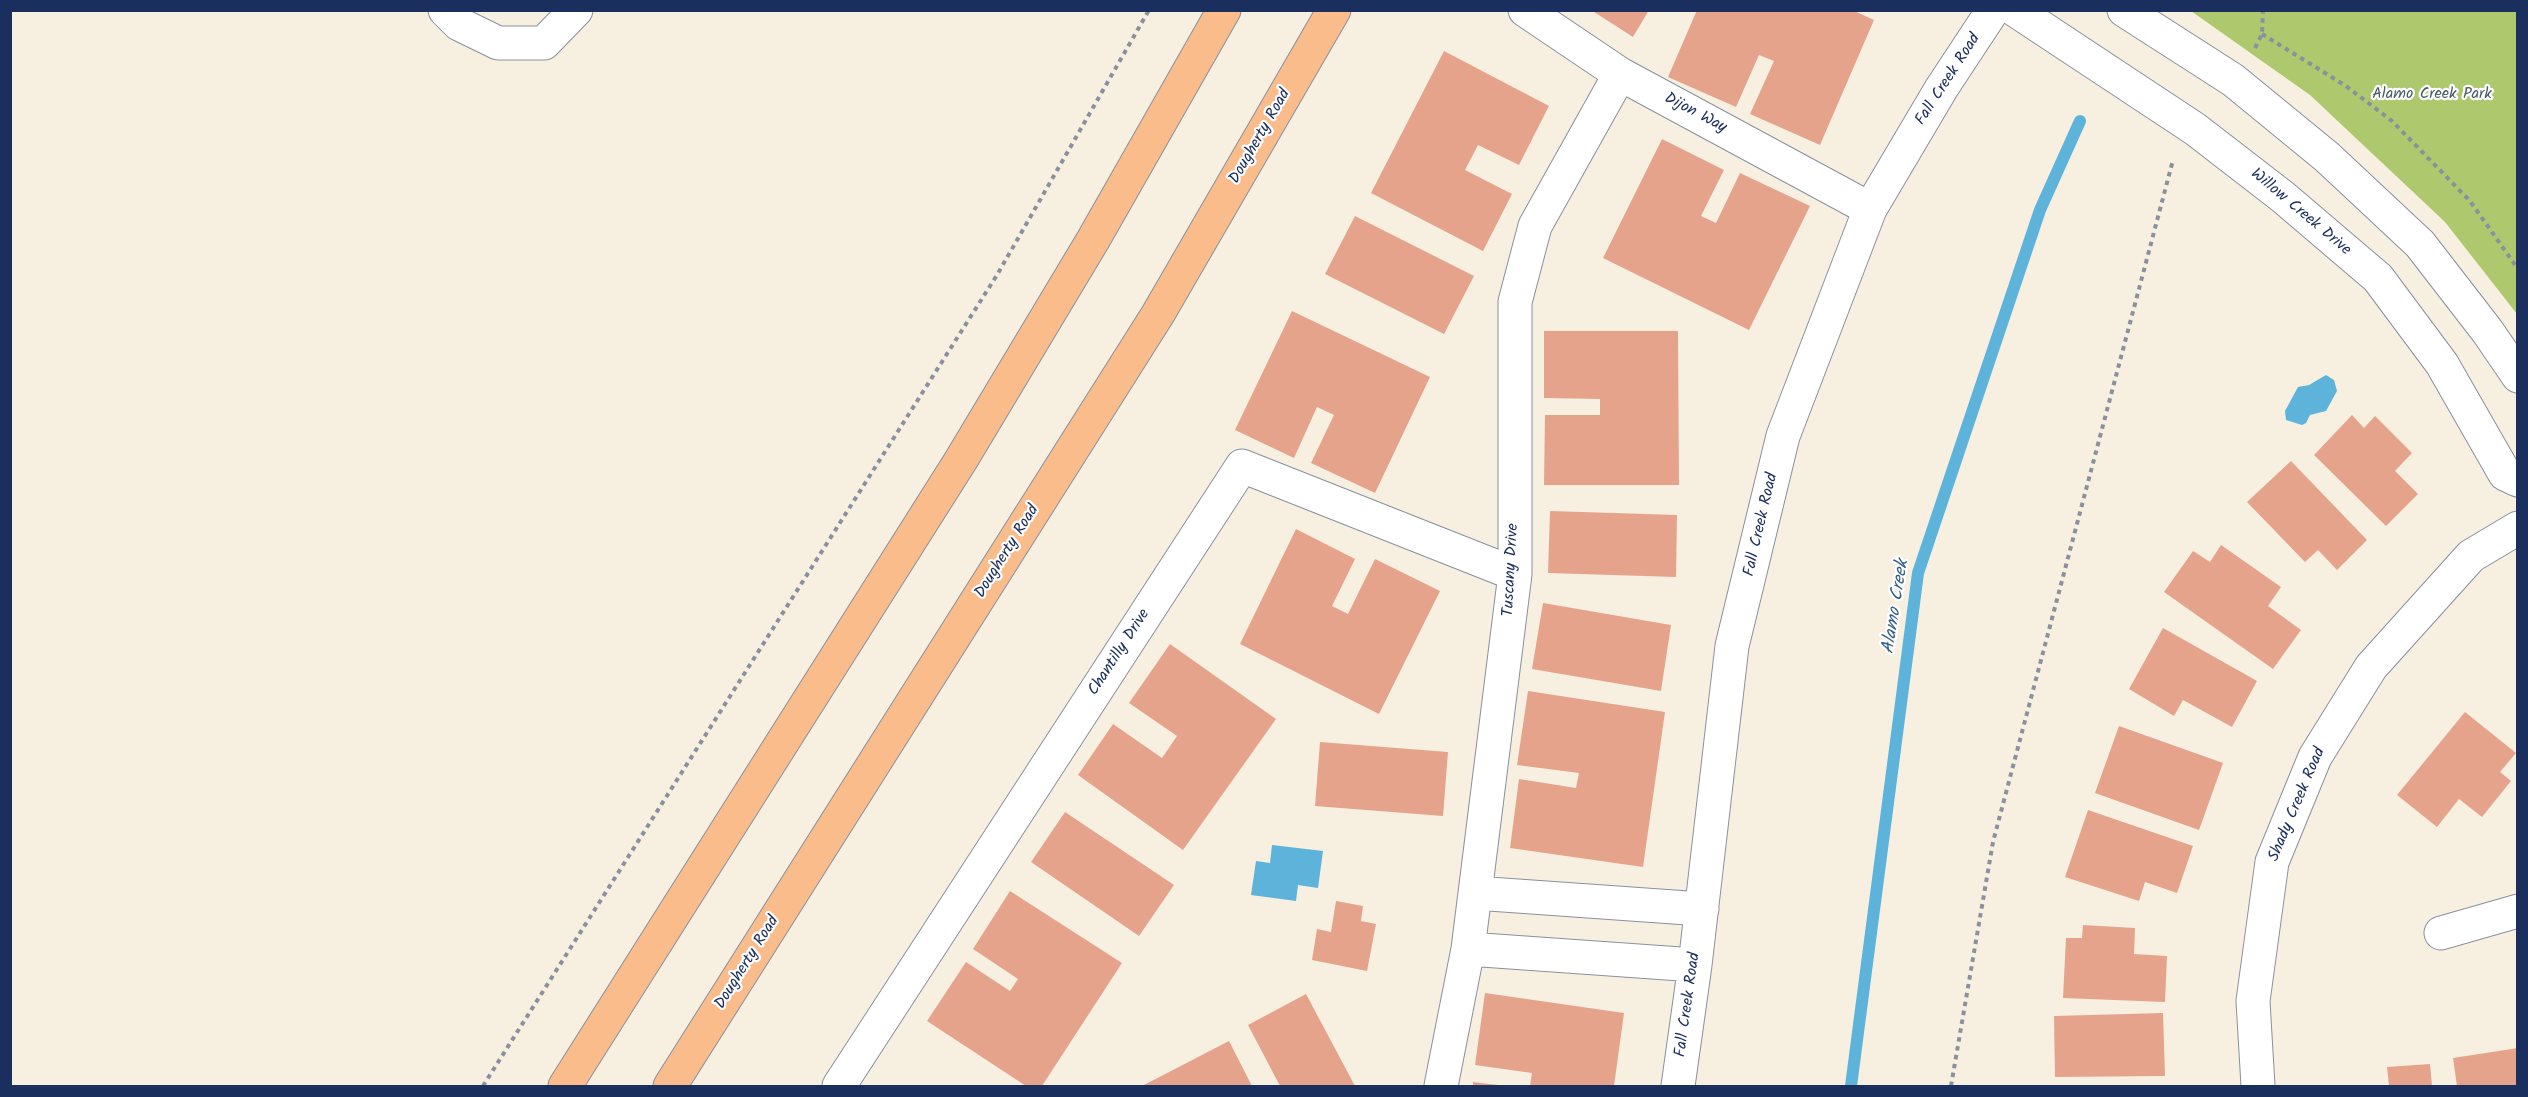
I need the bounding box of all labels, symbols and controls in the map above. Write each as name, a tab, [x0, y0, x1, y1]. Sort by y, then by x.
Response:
street label: Fall Creek Road	[1912, 31, 1986, 129]
park label: Alamo Creek Park	[2372, 85, 2492, 105]
street label: Dougherty Road	[1226, 86, 1296, 188]
street label: Dijon Way	[1661, 90, 1729, 138]
street label: Willow Creek Drive	[2246, 165, 2354, 261]
street label: Fall Creek Road	[1741, 471, 1783, 579]
street label: Dougherty Road	[972, 502, 1044, 602]
street label: Tuscany Drive	[1500, 523, 1524, 617]
water label: Alamo Creek	[1879, 558, 1915, 656]
street label: Chantilly Drive	[1085, 606, 1155, 700]
street label: Shady Creek Road	[2265, 745, 2331, 865]
street label: Dougherty Road	[712, 913, 784, 1013]
street label: Fall Creek Road	[1672, 951, 1706, 1059]

